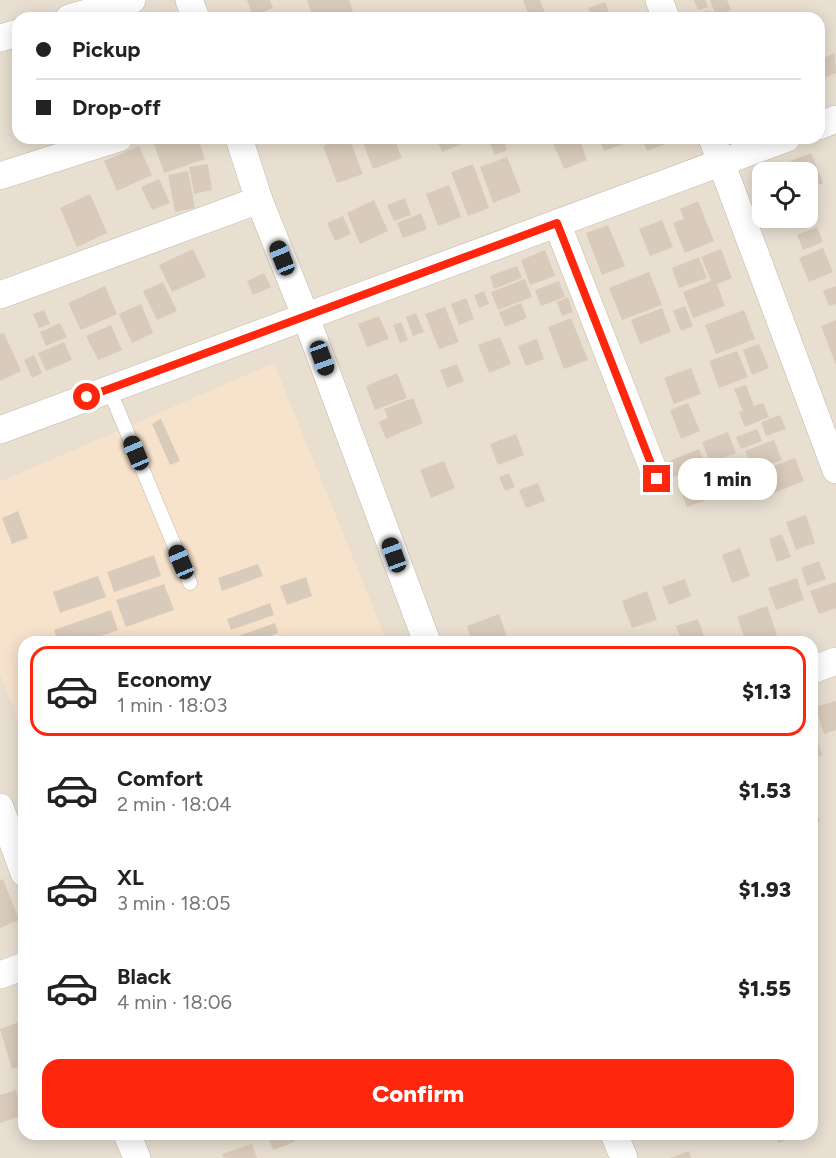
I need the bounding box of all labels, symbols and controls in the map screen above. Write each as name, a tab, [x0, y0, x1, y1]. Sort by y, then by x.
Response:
text: Pickup	[72, 36, 141, 63]
text: Drop-off	[72, 94, 161, 121]
map controls	[752, 162, 818, 228]
button: locate	[752, 162, 818, 228]
car	[267, 238, 297, 278]
car	[307, 338, 337, 378]
route start	[73, 383, 100, 410]
car	[121, 433, 151, 473]
callout: 1 min	[678, 458, 777, 500]
route end	[643, 465, 670, 492]
text: 1 min	[704, 467, 751, 491]
car	[379, 535, 409, 575]
car	[166, 542, 196, 582]
icon: car	[45, 664, 99, 718]
text: Economy	[117, 666, 212, 693]
text: $1.13	[742, 678, 791, 705]
text: 1 min · 18:03	[117, 693, 227, 717]
icon: car	[45, 763, 99, 817]
text: Comfort	[117, 765, 203, 792]
text: $1.53	[738, 777, 791, 804]
text: 2 min · 18:04	[117, 792, 232, 816]
icon: car	[45, 862, 99, 916]
text: XL	[117, 864, 144, 891]
text: $1.93	[738, 876, 791, 903]
text: 3 min · 18:05	[117, 891, 231, 915]
icon: car	[45, 961, 99, 1015]
text: Black	[117, 963, 171, 990]
text: $1.55	[738, 975, 791, 1002]
text: 4 min · 18:06	[117, 990, 232, 1014]
button: Confirm	[42, 1059, 794, 1128]

